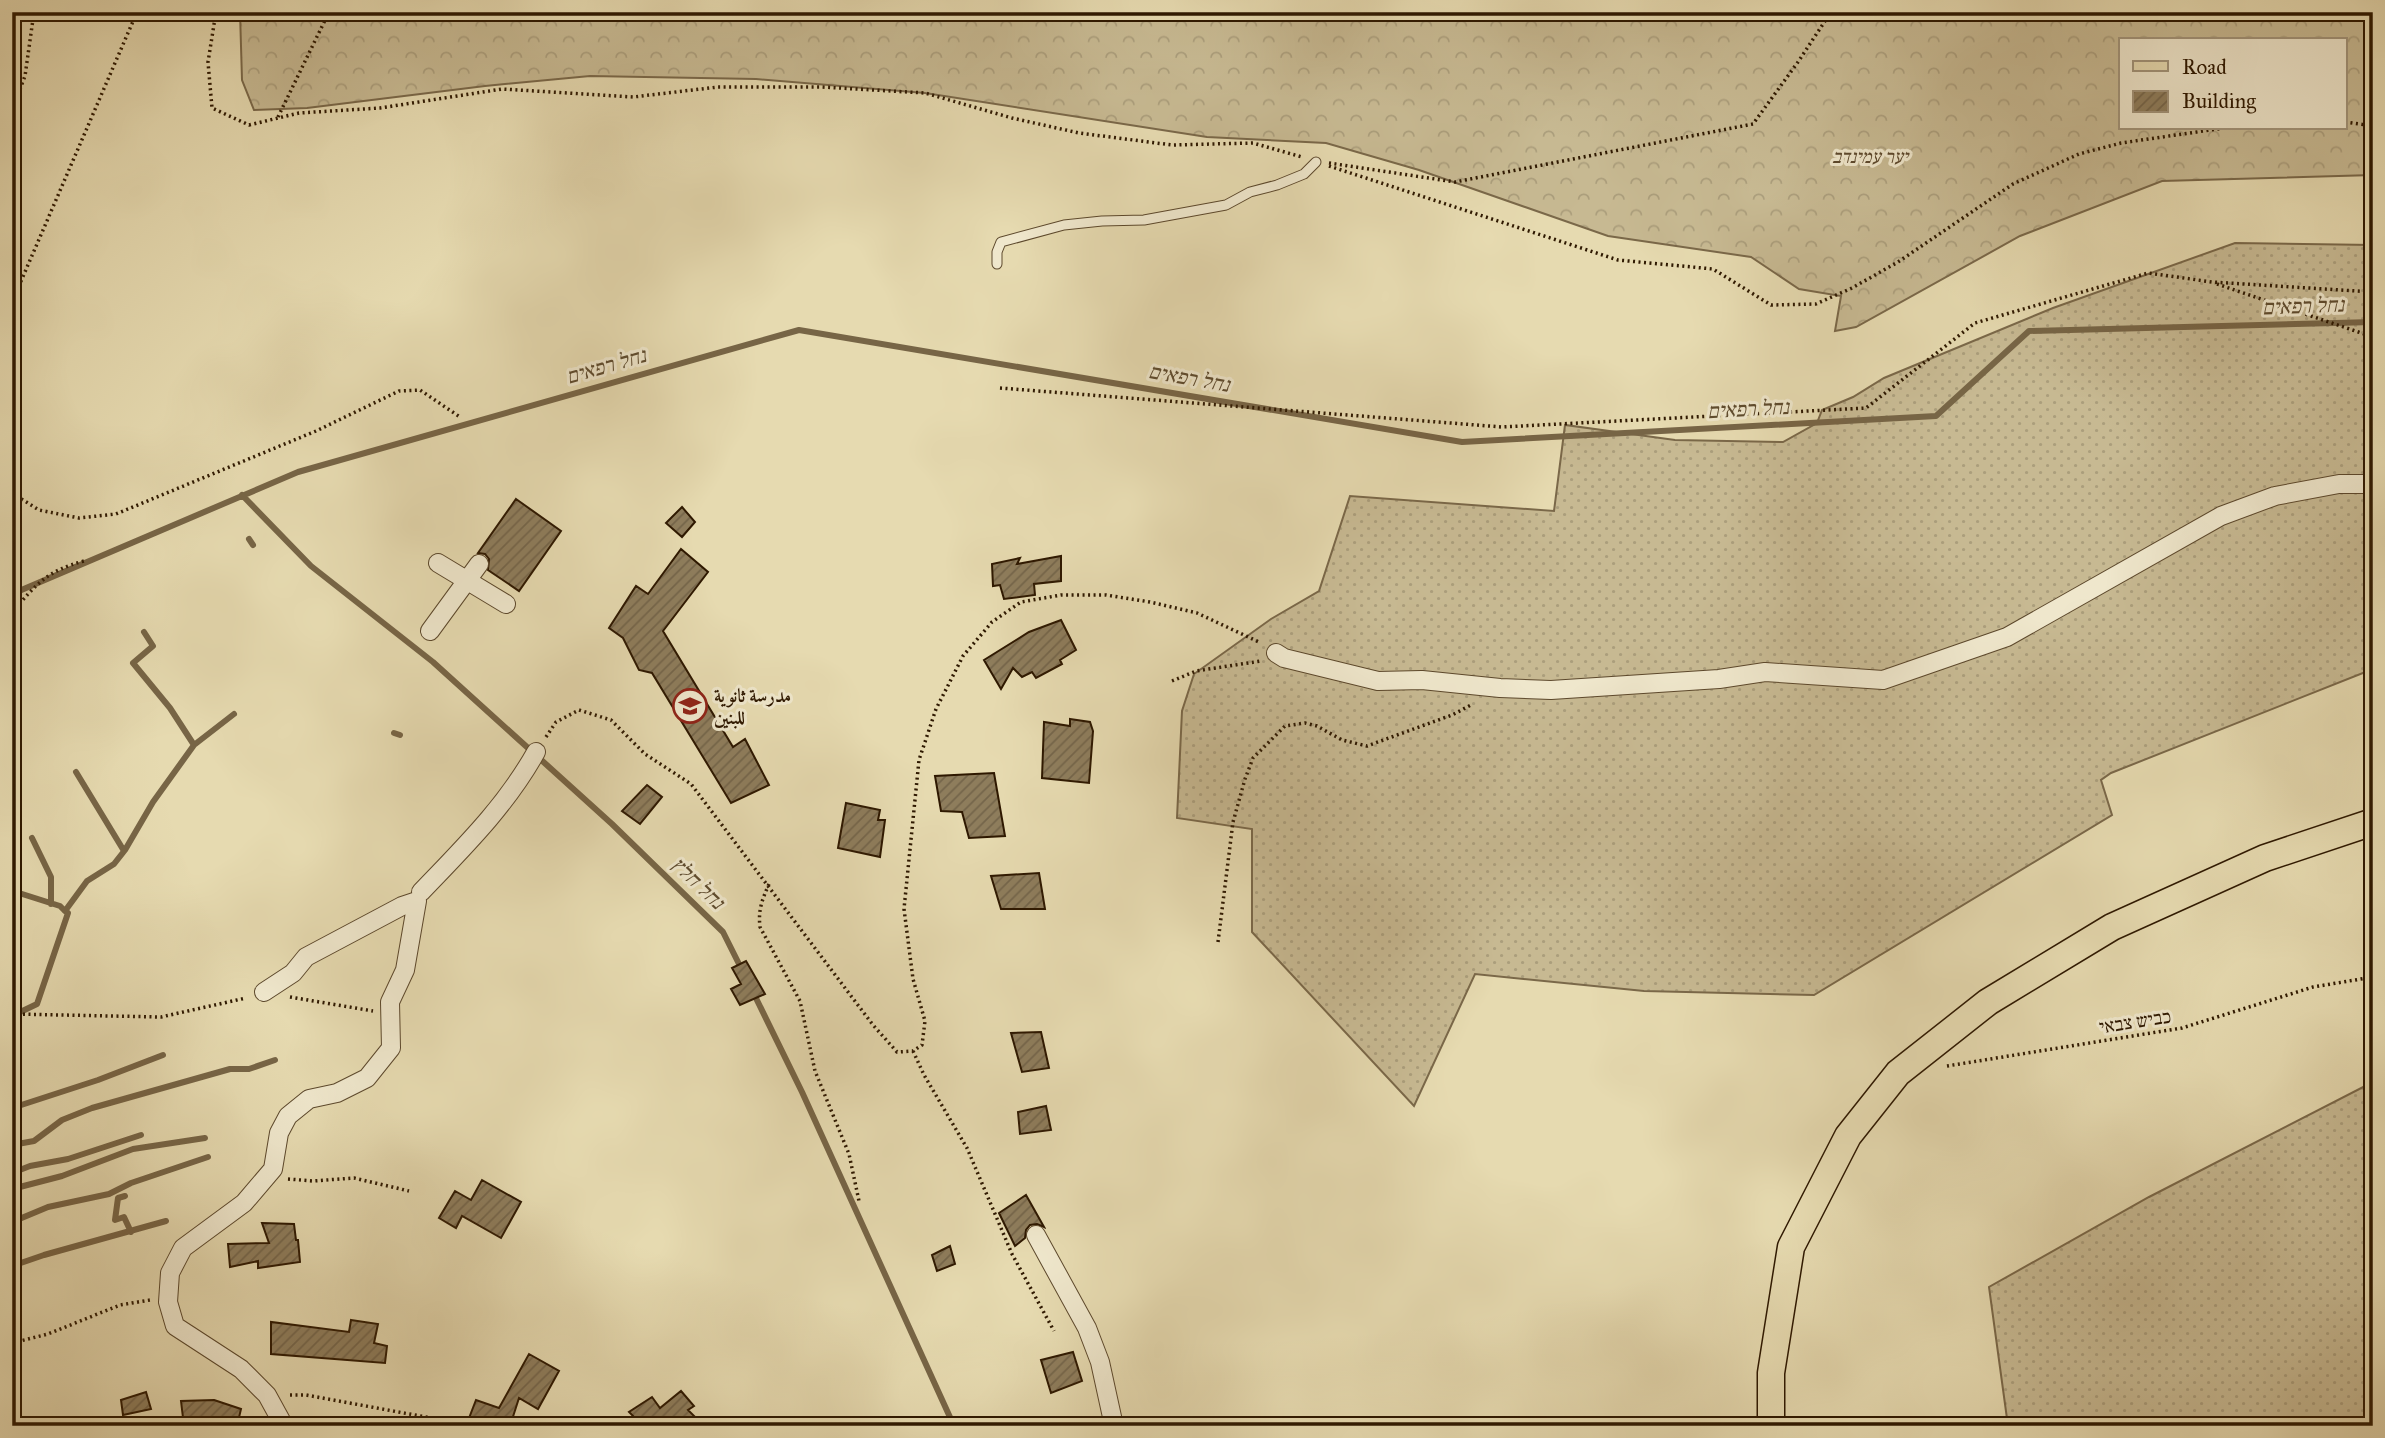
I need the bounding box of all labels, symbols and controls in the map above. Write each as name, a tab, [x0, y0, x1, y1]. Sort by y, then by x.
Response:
legend	[2119, 38, 2346, 130]
text: Road	[2182, 54, 2227, 80]
text: Building	[2182, 88, 2256, 114]
park label: יער עמינדב	[1832, 145, 1910, 168]
water label: נחל רפאים	[2262, 292, 2346, 320]
water label: נחל רפאים	[563, 342, 651, 390]
water label: נחל רפאים	[1146, 358, 1234, 398]
water label: נחל רפאים	[1706, 394, 1792, 424]
place label: مدرسة ثانوية للبنين	[714, 684, 791, 729]
school or university icon: مدرسة ثانوية للبنين	[671, 687, 709, 725]
water label: נחל חלץ	[666, 851, 731, 916]
street label: כביש צבאי	[2097, 1004, 2173, 1039]

